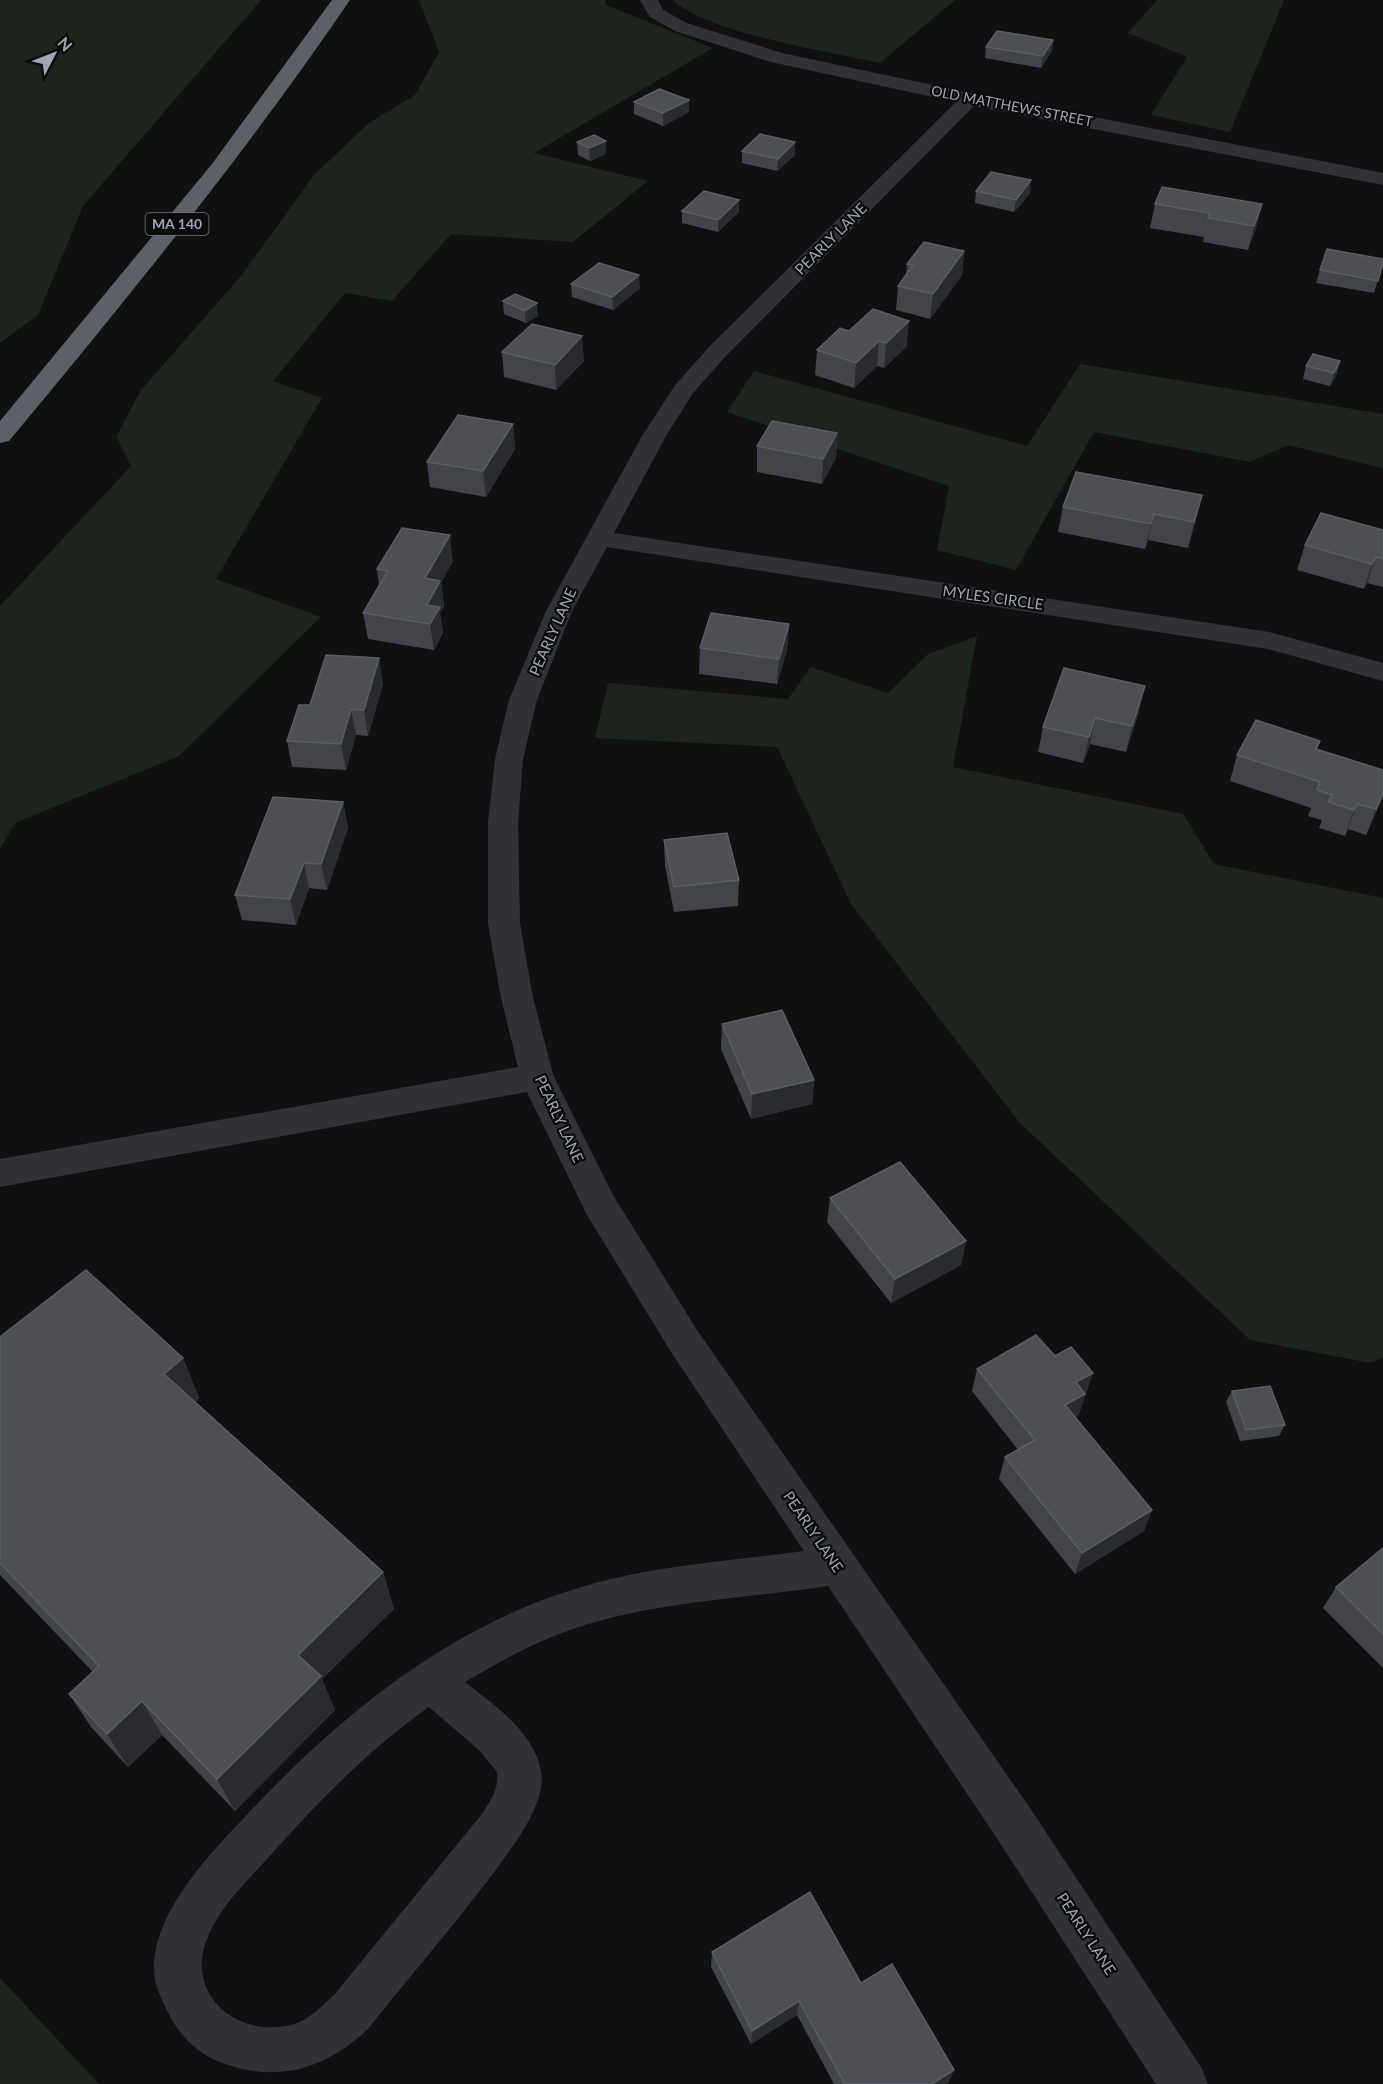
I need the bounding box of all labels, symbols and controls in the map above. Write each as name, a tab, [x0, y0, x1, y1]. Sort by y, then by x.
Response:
north arrow	[24, 24, 84, 84]
text: N	[54, 33, 77, 55]
street label: OLD MATTHEWS STREET	[930, 82, 1095, 130]
street label: PEARLY LANE	[791, 199, 870, 278]
road number: MA 140	[146, 213, 208, 235]
street label: MYLES CIRCLE	[942, 581, 1045, 613]
street label: PEARLY LANE	[525, 585, 579, 678]
street label: PEARLY LANE	[532, 1072, 588, 1165]
street label: PEARLY LANE	[780, 1487, 848, 1575]
street label: PEARLY LANE	[1054, 1889, 1120, 1978]

